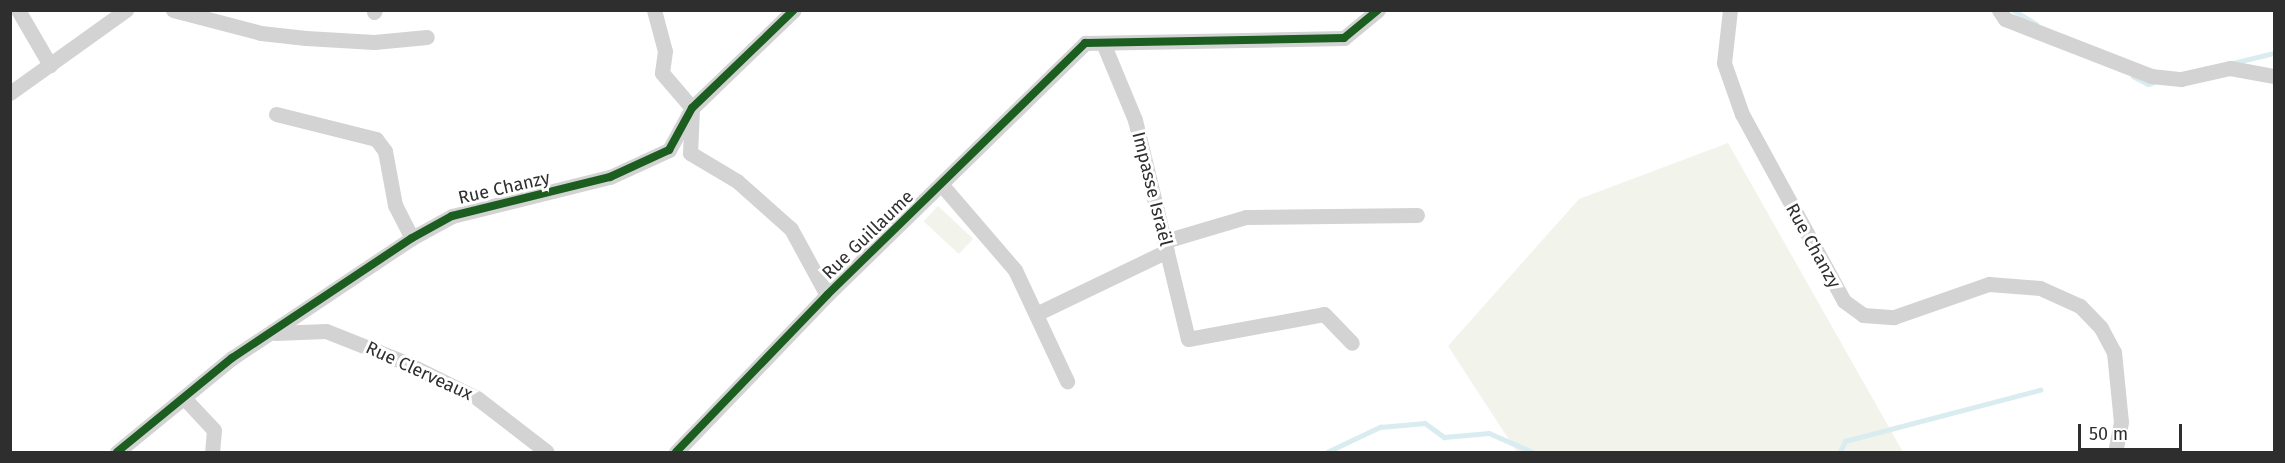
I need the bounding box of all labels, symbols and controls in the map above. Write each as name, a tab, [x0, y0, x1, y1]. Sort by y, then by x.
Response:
street label: Impasse Israël	[1127, 130, 1177, 248]
street label: Rue Chanzy	[456, 167, 552, 209]
street label: Rue Guillaume	[818, 186, 918, 284]
street label: Rue Chanzy	[1781, 200, 1845, 292]
street label: Rue Clerveaux	[362, 337, 476, 405]
scale bar	[2081, 412, 2184, 450]
text: 50 m	[2089, 423, 2128, 445]

